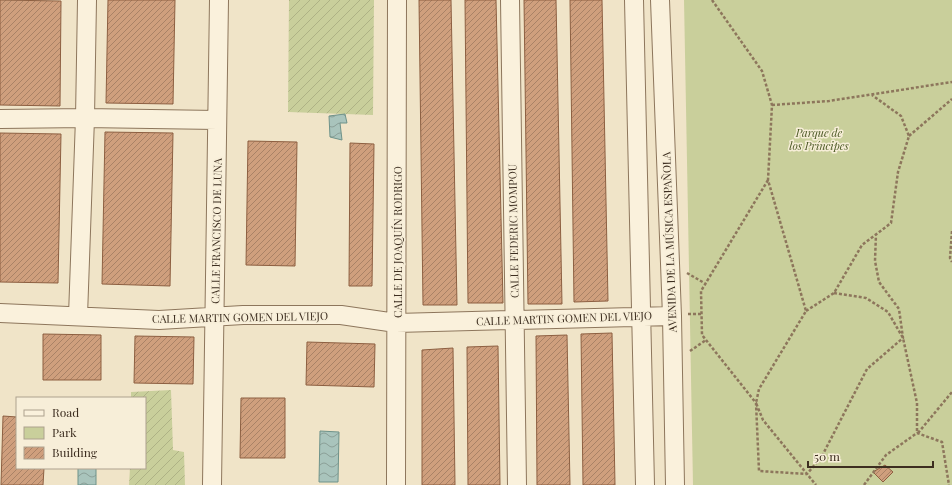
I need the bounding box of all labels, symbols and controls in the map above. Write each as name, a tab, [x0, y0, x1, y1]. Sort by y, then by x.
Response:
park label: Parque de los Príncipes	[789, 125, 849, 153]
street label: AVENIDA DE LA MÚSICA ESPAÑOLA	[658, 151, 680, 334]
street label: CALLE FRANCISCO DE LUNA	[207, 158, 225, 304]
street label: CALLE FEDERIC MOMPOU	[504, 163, 522, 298]
street label: CALLE DE JOAQUÍN RODRIGO	[390, 166, 405, 318]
street label: CALLE MARTIN GOMEN DEL VIEJO	[476, 307, 652, 329]
street label: CALLE MARTIN GOMEN DEL VIEJO	[152, 308, 328, 326]
legend	[16, 397, 146, 469]
text: Road	[52, 404, 79, 420]
text: Park	[52, 424, 77, 440]
scale bar	[808, 443, 933, 469]
text: Building	[52, 444, 98, 460]
text: 50 m	[814, 448, 840, 464]

